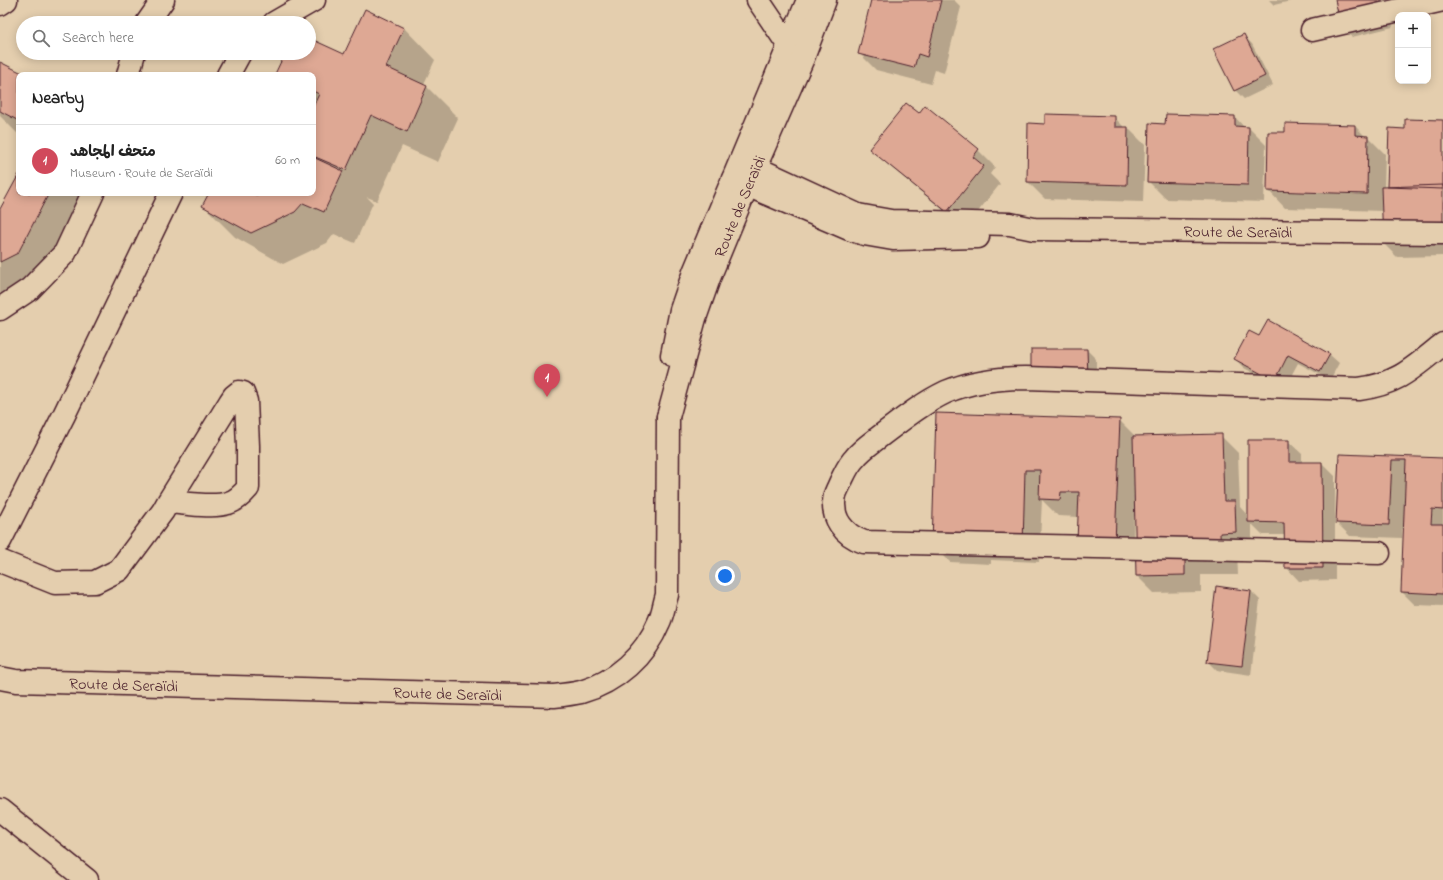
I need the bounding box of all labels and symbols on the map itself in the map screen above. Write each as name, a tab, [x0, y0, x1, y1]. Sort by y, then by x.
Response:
street label: Route de Seraïdi	[709, 152, 773, 262]
street label: Route de Seraïdi	[1183, 220, 1293, 246]
pin: 1	[534, 364, 560, 397]
your location	[715, 566, 735, 586]
street label: Route de Seraïdi	[69, 672, 178, 700]
street label: Route de Seraïdi	[393, 682, 502, 709]

